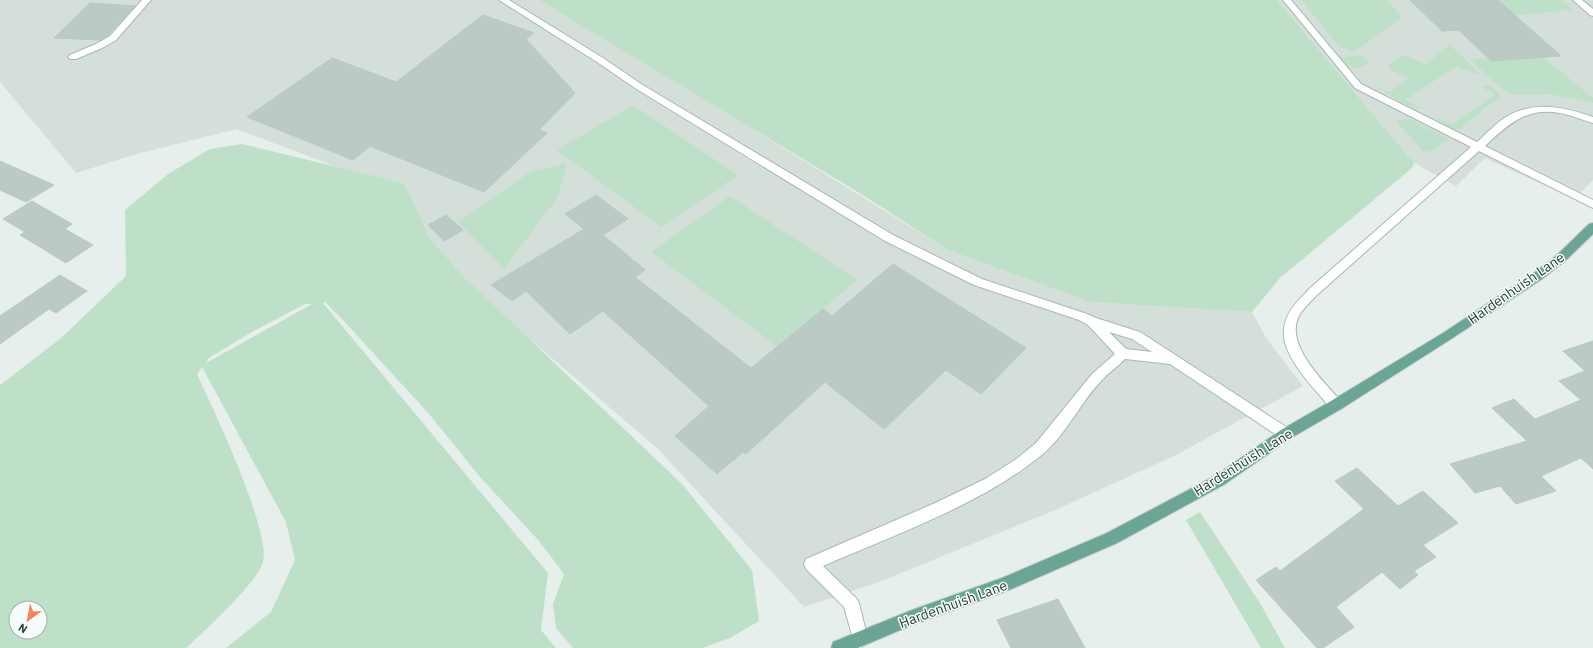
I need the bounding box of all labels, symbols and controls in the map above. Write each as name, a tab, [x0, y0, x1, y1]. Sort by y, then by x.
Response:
street label: Hardenhuish Lane	[1464, 248, 1568, 328]
street label: Hardenhuish Lane	[1190, 424, 1296, 500]
street label: Hardenhuish Lane	[896, 576, 1010, 632]
north arrow	[8, 600, 48, 640]
text: N	[16, 620, 30, 637]

